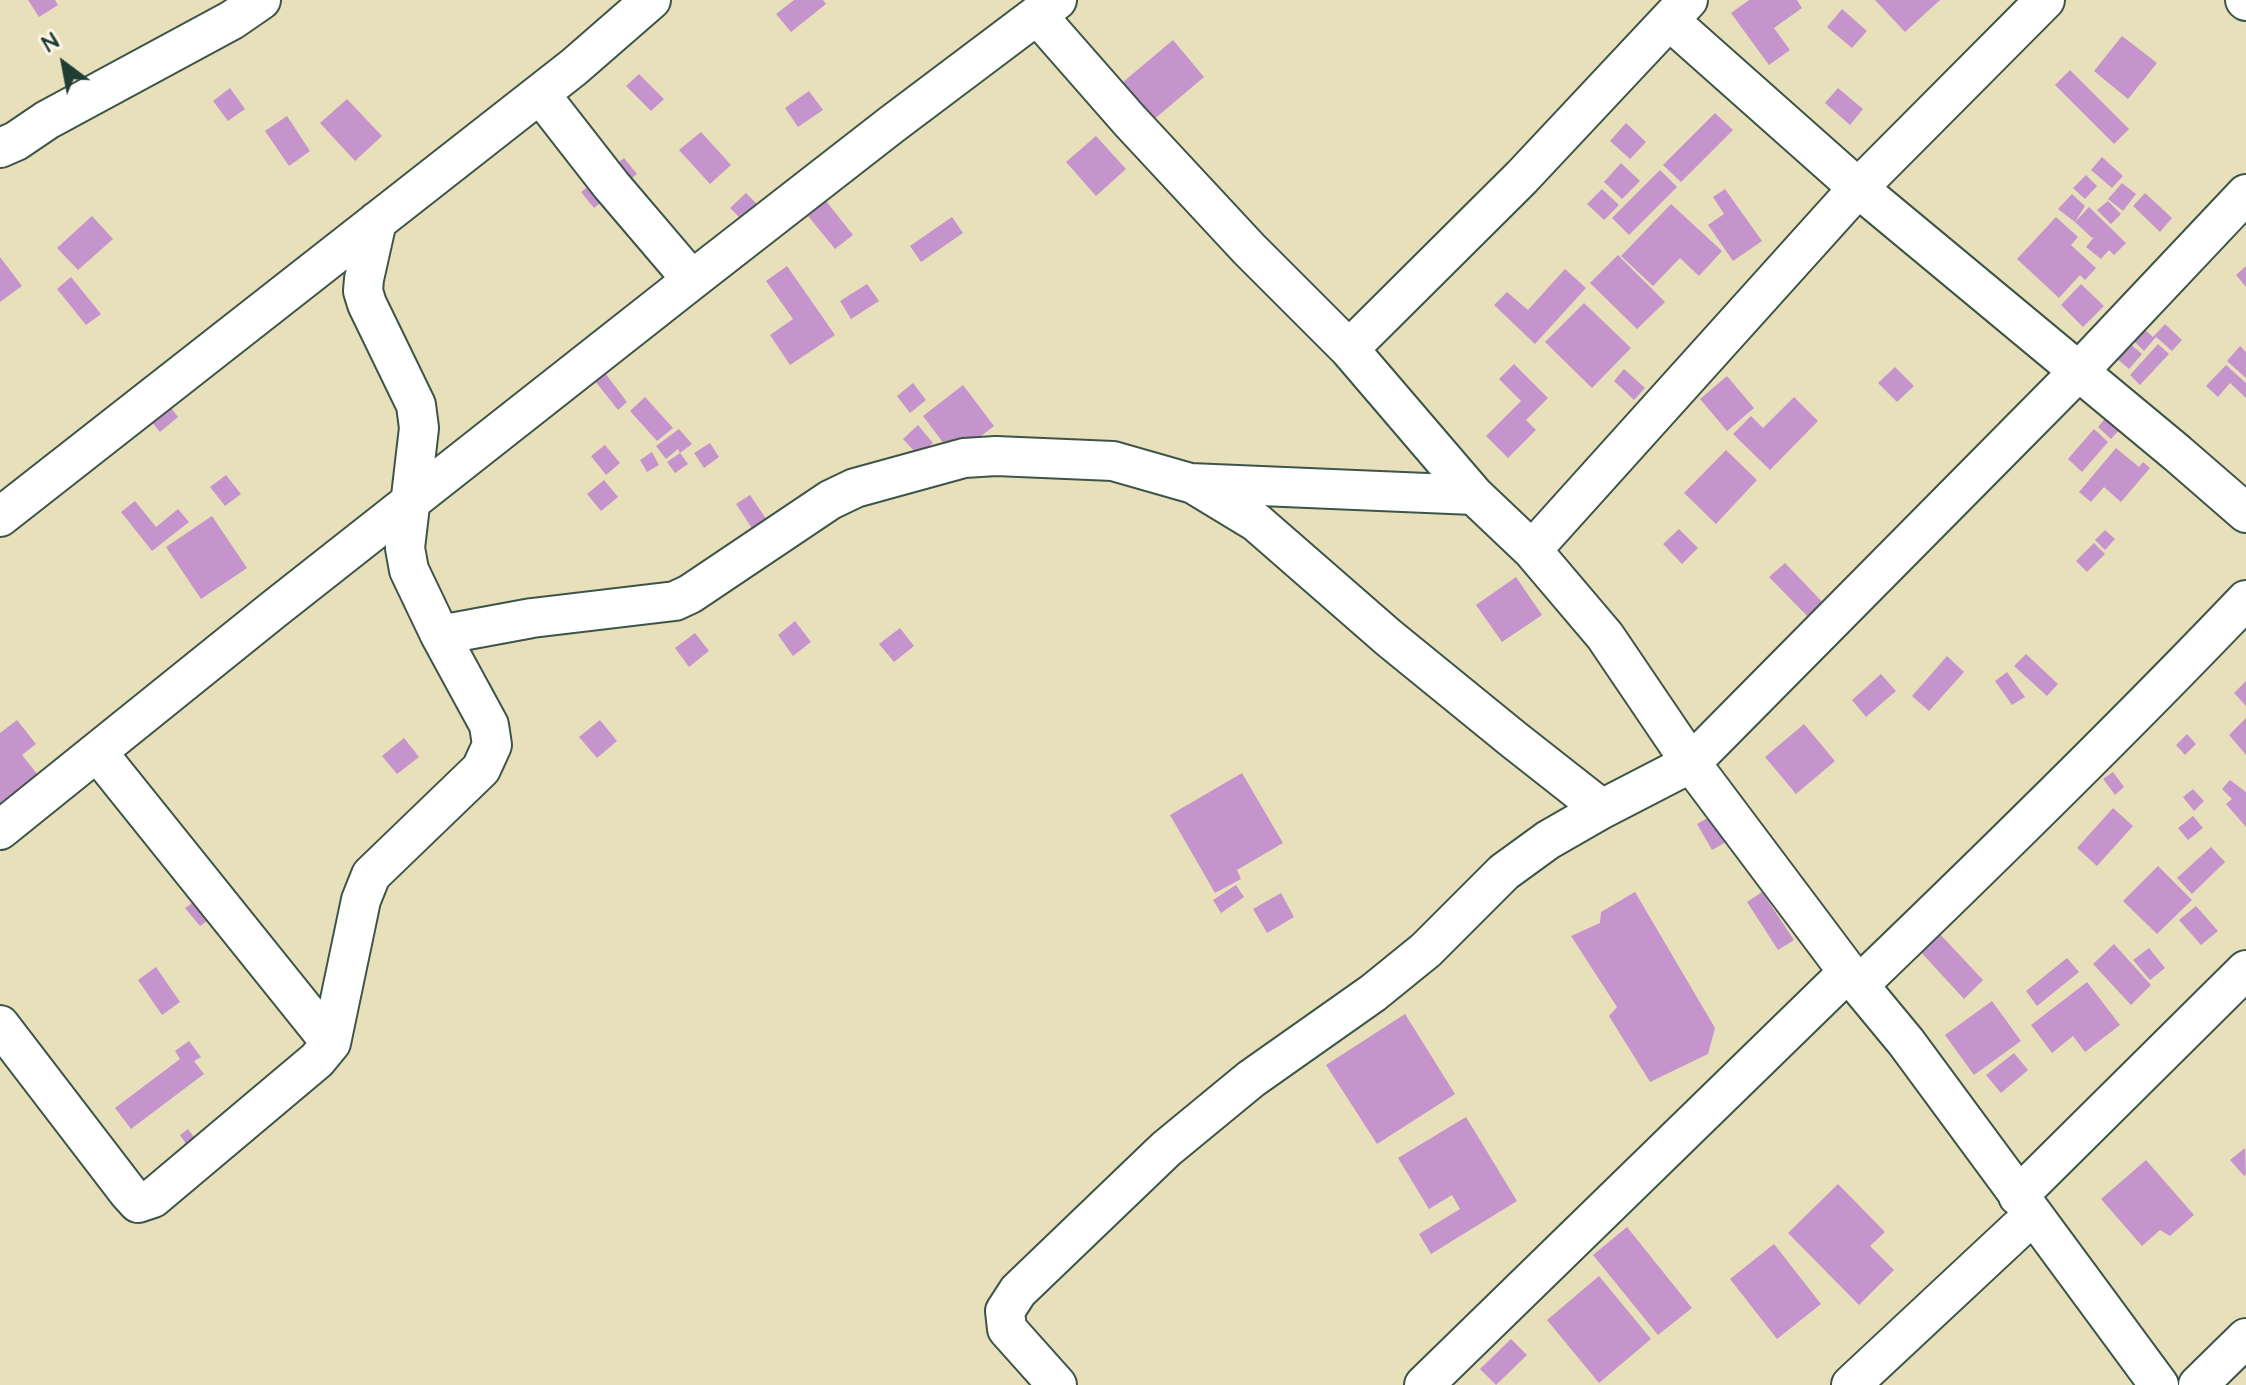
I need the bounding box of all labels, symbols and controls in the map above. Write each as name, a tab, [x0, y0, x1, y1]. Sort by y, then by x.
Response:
north arrow	[24, 24, 104, 104]
text: N	[37, 26, 65, 60]

